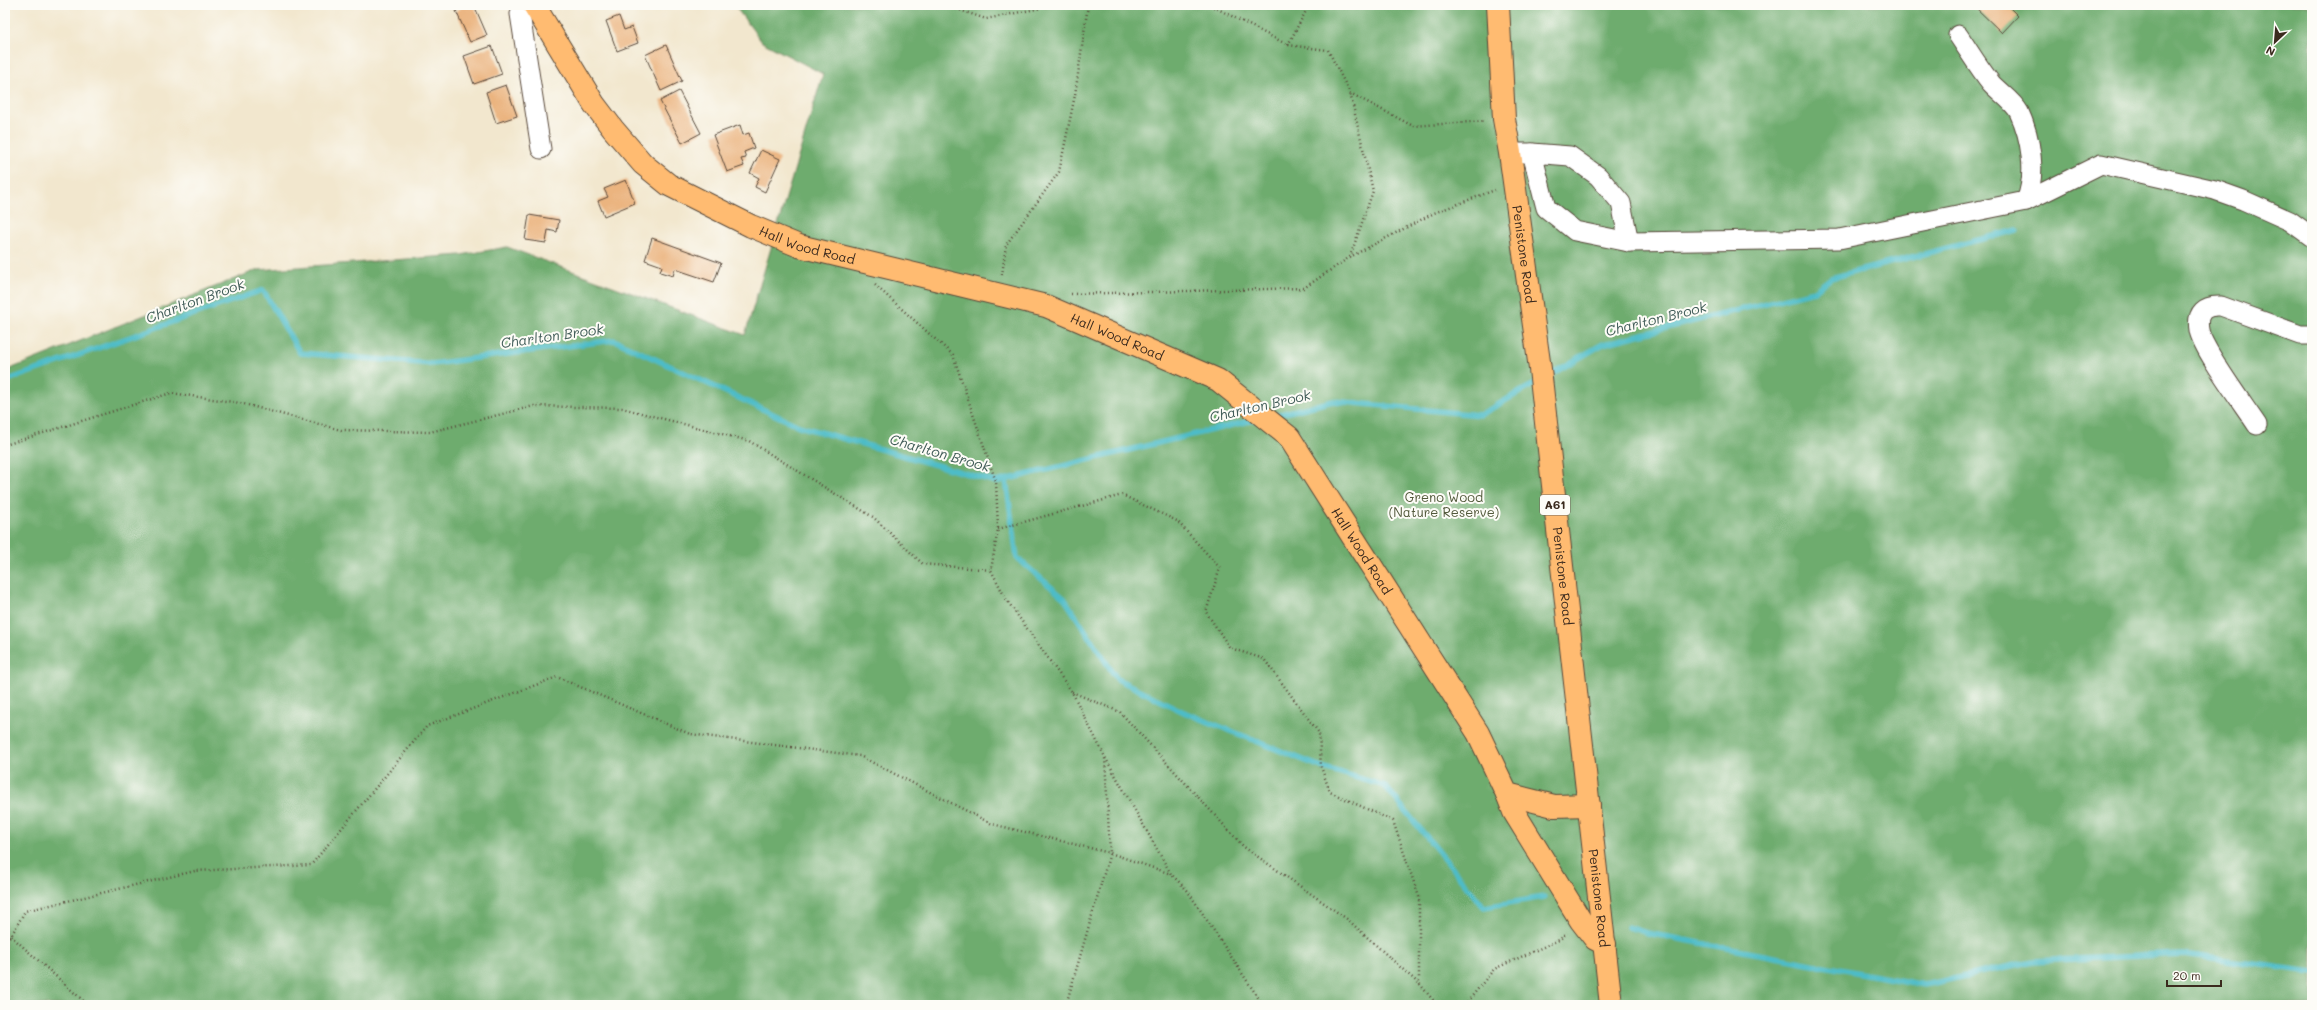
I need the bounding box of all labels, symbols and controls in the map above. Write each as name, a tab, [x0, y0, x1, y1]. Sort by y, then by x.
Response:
north arrow	[2255, 22, 2295, 62]
text: N	[2263, 43, 2277, 60]
street label: Penistone Road	[1509, 204, 1540, 304]
street label: Hall Wood Road	[757, 221, 857, 267]
water label: Charlton Brook	[143, 274, 247, 327]
water label: Charlton Brook	[1603, 297, 1709, 340]
street label: Hall Wood Road	[1068, 309, 1167, 364]
water label: Charlton Brook	[499, 319, 605, 352]
water label: Charlton Brook	[1207, 384, 1313, 426]
water label: Charlton Brook	[888, 429, 993, 476]
park label: Greno Wood (Nature Reserve)	[1389, 488, 1499, 520]
road number: A61	[1540, 495, 1570, 515]
street label: Hall Wood Road	[1328, 504, 1396, 597]
street label: Penistone Road	[1550, 526, 1578, 626]
street label: Penistone Road	[1586, 848, 1613, 948]
scale bar	[2167, 962, 2221, 988]
text: 20 m	[2173, 967, 2201, 983]

